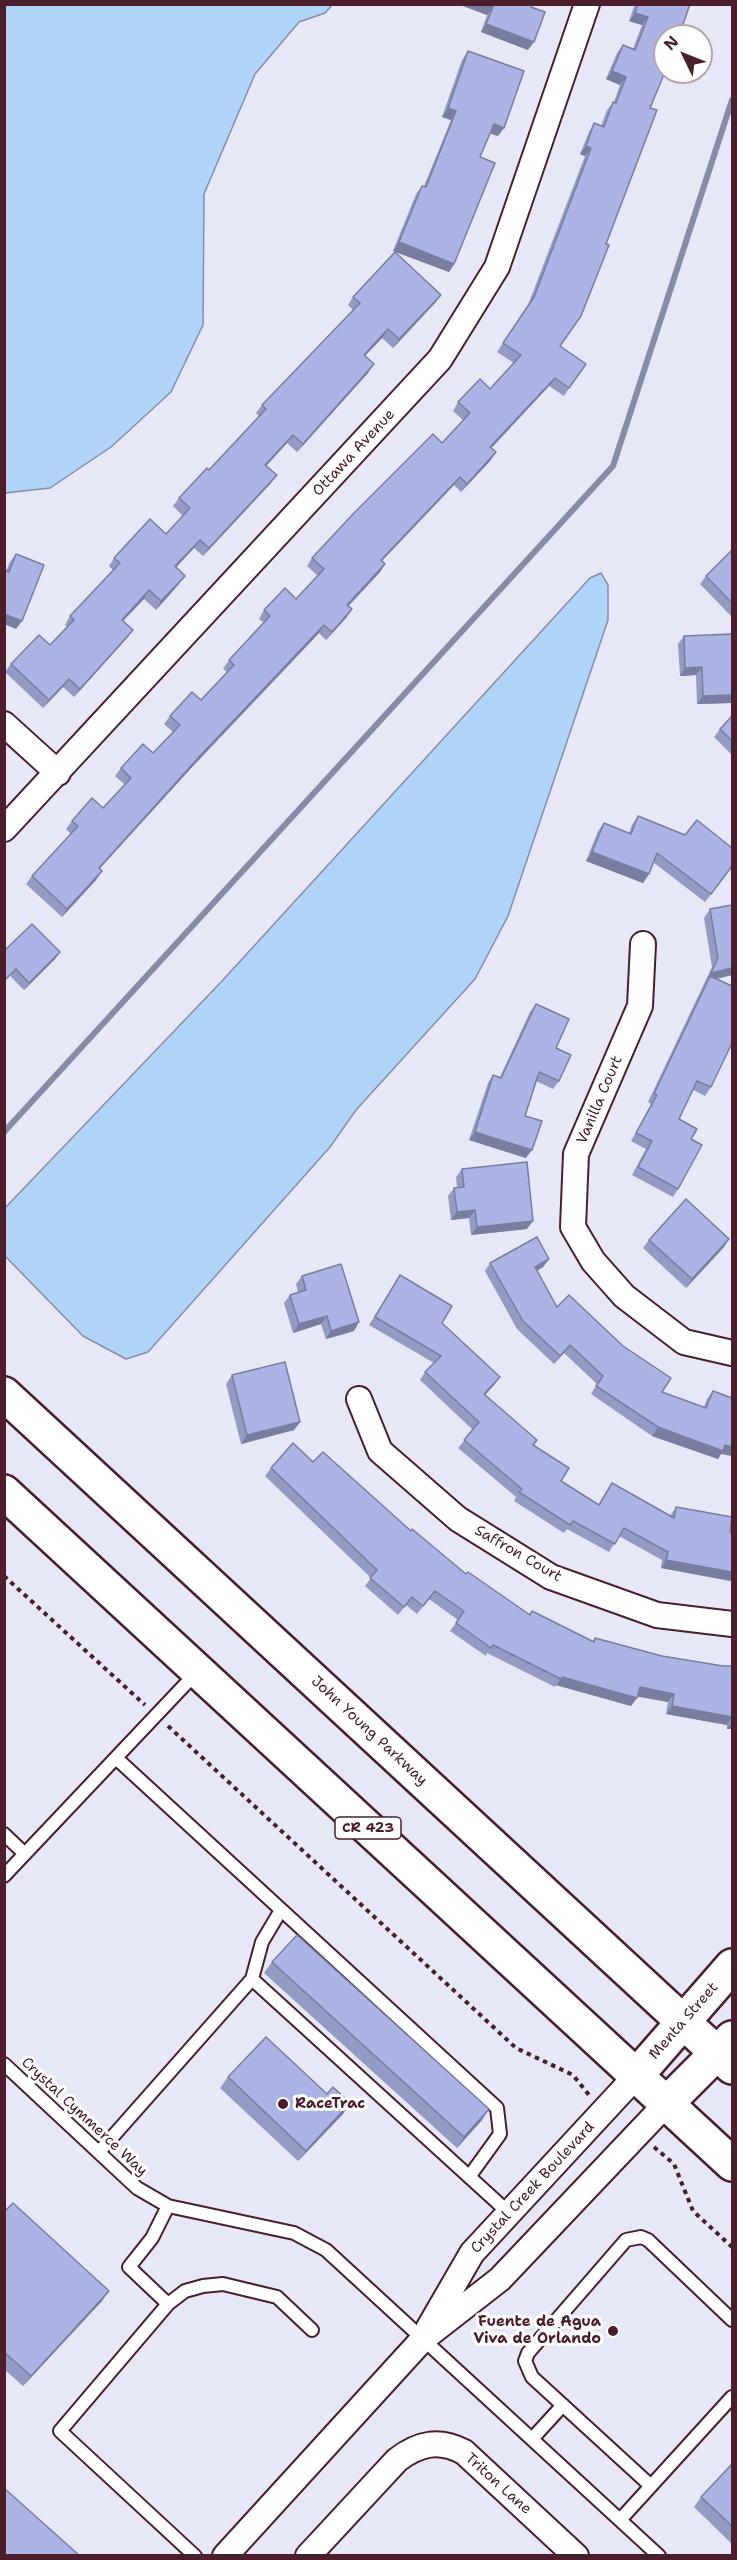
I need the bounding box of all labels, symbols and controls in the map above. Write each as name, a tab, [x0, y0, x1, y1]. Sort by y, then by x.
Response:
north arrow	[653, 24, 713, 84]
text: N	[659, 31, 683, 55]
street label: Ottawa Avenue	[309, 406, 399, 500]
street label: Vanilla Court	[573, 1053, 627, 1147]
street label: Saffron Court	[471, 1522, 565, 1586]
street label: John Young Parkway	[307, 1672, 431, 1790]
road number: CR 423	[335, 1817, 401, 1839]
street label: Menta Street	[646, 1979, 722, 2063]
street label: Crystal Cymmerce Way	[17, 2054, 151, 2180]
place label: RaceTrac	[295, 2095, 365, 2113]
marker: RaceTrac	[276, 2097, 290, 2111]
street label: Crystal Creek Boulevard	[467, 2118, 599, 2258]
place label: Fuente de Agua Viva de Orlando	[473, 2313, 601, 2348]
marker: Fuente de Agua Viva de Orlando	[606, 2324, 620, 2338]
street label: Triton Lane	[461, 2450, 535, 2518]

